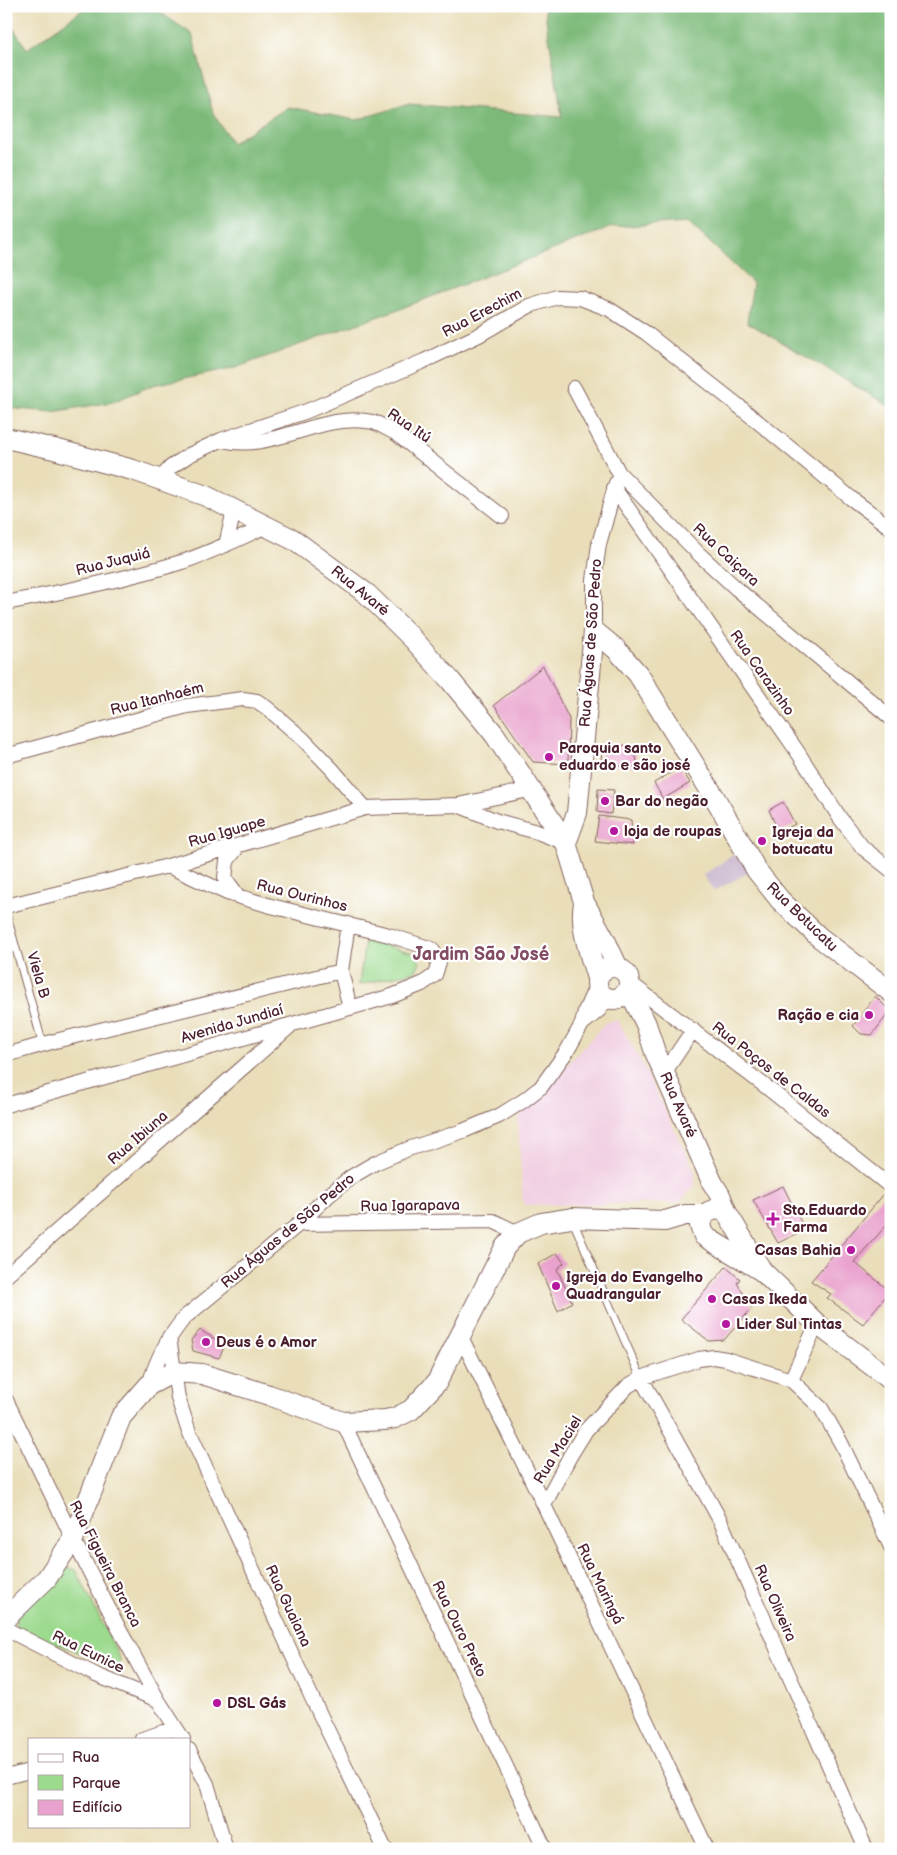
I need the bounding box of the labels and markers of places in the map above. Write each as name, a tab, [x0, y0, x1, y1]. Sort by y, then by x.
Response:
place label: Paroquia santo eduardo e são josé	[559, 739, 691, 775]
marker: Paroquia santo eduardo e são josé	[543, 751, 555, 763]
place label: Bar do negão	[615, 792, 709, 811]
marker: Bar do negão	[599, 795, 611, 807]
place label: loja de roupas	[624, 822, 721, 841]
place label: Igreja da botucatu	[772, 823, 834, 859]
marker: loja de roupas	[608, 825, 620, 837]
marker: Igreja da botucatu	[756, 835, 768, 847]
place label: Ração e cia	[778, 1006, 859, 1025]
marker: Ração e cia	[863, 1009, 875, 1021]
place label: Sto.Eduardo Farma	[783, 1201, 867, 1237]
marker: Sto.Eduardo Farma	[767, 1213, 779, 1225]
place label: Casas Bahia	[755, 1241, 841, 1260]
marker: Casas Bahia	[845, 1244, 857, 1256]
place label: Igreja do Evangelho Quadrangular	[566, 1268, 704, 1304]
marker: Igreja do Evangelho Quadrangular	[550, 1280, 562, 1292]
place label: Casas Ikeda	[722, 1290, 807, 1309]
marker: Casas Ikeda	[706, 1293, 718, 1305]
place label: Lider Sul Tintas	[736, 1315, 842, 1334]
marker: Lider Sul Tintas	[720, 1318, 732, 1330]
place label: Deus é o Amor	[216, 1333, 318, 1352]
marker: Deus é o Amor	[200, 1336, 212, 1348]
place label: DSL Gás	[227, 1694, 286, 1713]
marker: DSL Gás	[211, 1697, 223, 1709]

